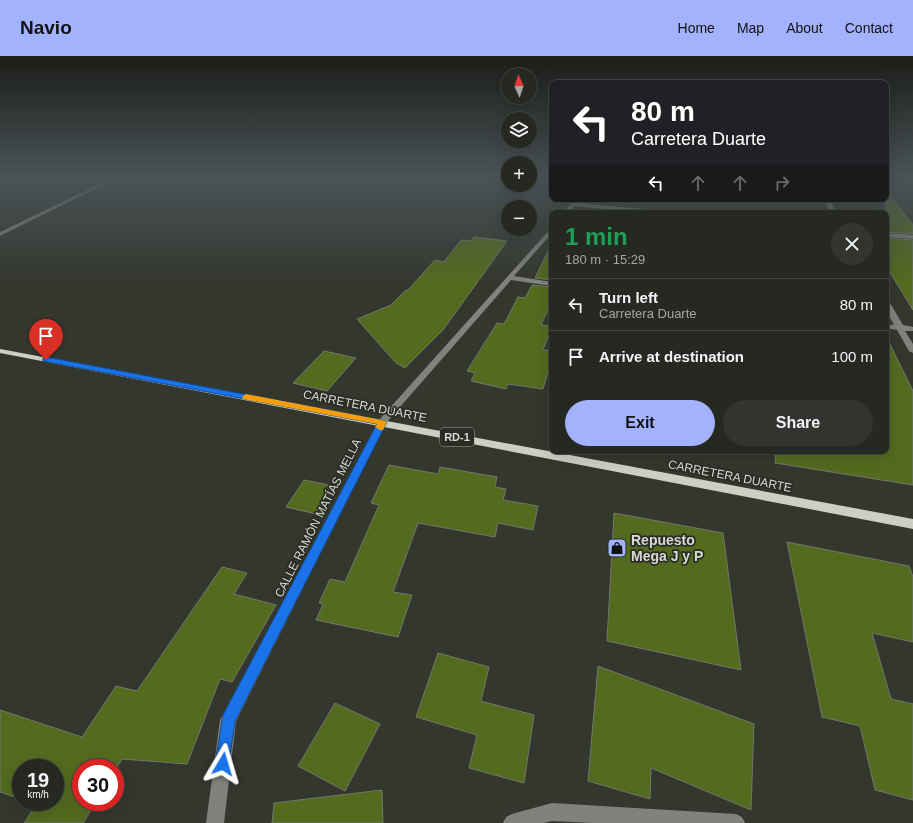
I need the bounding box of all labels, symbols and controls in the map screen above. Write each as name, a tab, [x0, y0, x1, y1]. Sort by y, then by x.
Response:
text: Navio	[20, 17, 72, 38]
text: Home	[678, 20, 715, 36]
text: Map	[737, 20, 764, 36]
text: About	[786, 20, 823, 36]
text: Contact	[845, 20, 893, 36]
north arrow	[501, 68, 537, 104]
map controls	[501, 68, 537, 236]
icon: left	[565, 96, 617, 148]
text: 80 m	[631, 96, 695, 127]
button: layers	[501, 112, 537, 148]
text: Carretera Duarte	[631, 129, 766, 149]
button: +	[501, 156, 537, 192]
icon: left	[645, 172, 667, 194]
icon: ahead	[687, 172, 709, 194]
icon: ahead	[729, 172, 751, 194]
icon: right	[771, 172, 793, 194]
button: −	[501, 200, 537, 236]
text: 1 min	[565, 223, 628, 250]
button: close	[831, 223, 873, 265]
text: 180 m · 15:29	[565, 252, 645, 267]
text: Turn left	[599, 289, 658, 306]
icon: left	[565, 294, 587, 316]
text: 80 m	[840, 296, 873, 313]
text: Carretera Duarte	[599, 306, 697, 321]
pin	[29, 319, 63, 360]
icon: arrive	[35, 325, 57, 347]
icon: arrive	[565, 346, 587, 368]
text: Arrive at destination	[599, 348, 744, 365]
text: 100 m	[831, 348, 873, 365]
street label: CARRETERA DUARTE	[302, 387, 428, 425]
button: Exit	[565, 400, 715, 446]
button: Share	[723, 400, 873, 446]
road number: RD-1	[440, 428, 474, 446]
street label: CALLE RAMÓN MATÍAS MELLA	[271, 436, 364, 600]
street label: CARRETERA DUARTE	[667, 457, 793, 495]
place label: Repuesto Mega J y P	[631, 532, 703, 564]
shop icon: Repuesto Mega J y P	[606, 537, 628, 559]
position arrow	[202, 743, 244, 785]
speed limit sign: 30	[72, 759, 124, 811]
text: 19	[27, 769, 49, 791]
text: km/h	[27, 789, 49, 800]

